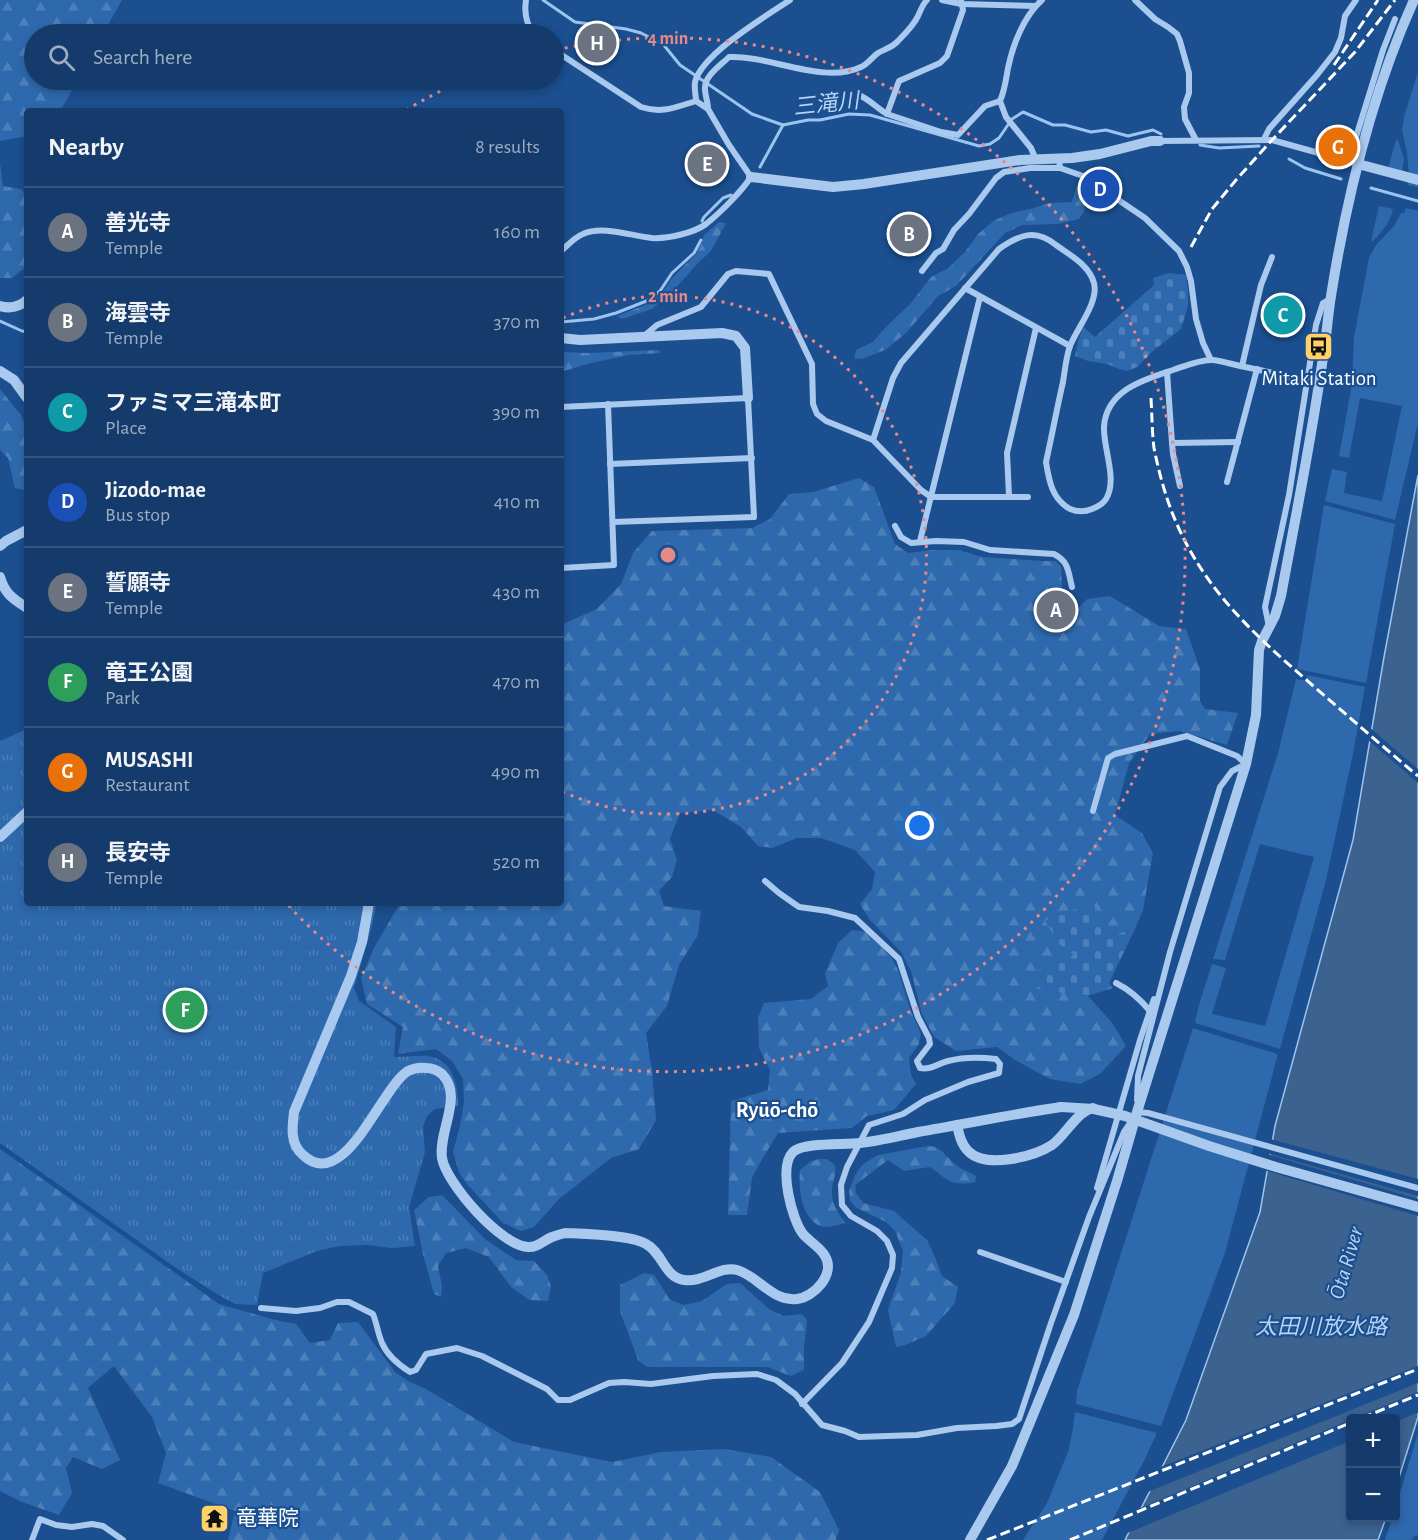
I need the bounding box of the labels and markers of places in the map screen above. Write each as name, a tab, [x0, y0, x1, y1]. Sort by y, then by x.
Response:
pin: H	[578, 20, 616, 66]
pin: G	[1318, 124, 1358, 170]
pin: E	[688, 142, 726, 186]
pin: D	[1080, 166, 1120, 212]
pin: B	[890, 212, 928, 256]
pin: C	[1264, 292, 1302, 338]
bus stop icon: Mitaki Station	[1303, 331, 1335, 363]
place label: Mitaki Station	[1261, 368, 1377, 389]
centre of rings	[658, 545, 678, 565]
pin: A	[1036, 588, 1076, 632]
pin: F	[166, 988, 204, 1032]
temple icon: 竜華院	[199, 1502, 231, 1534]
place label: 竜華院	[236, 1507, 299, 1529]

